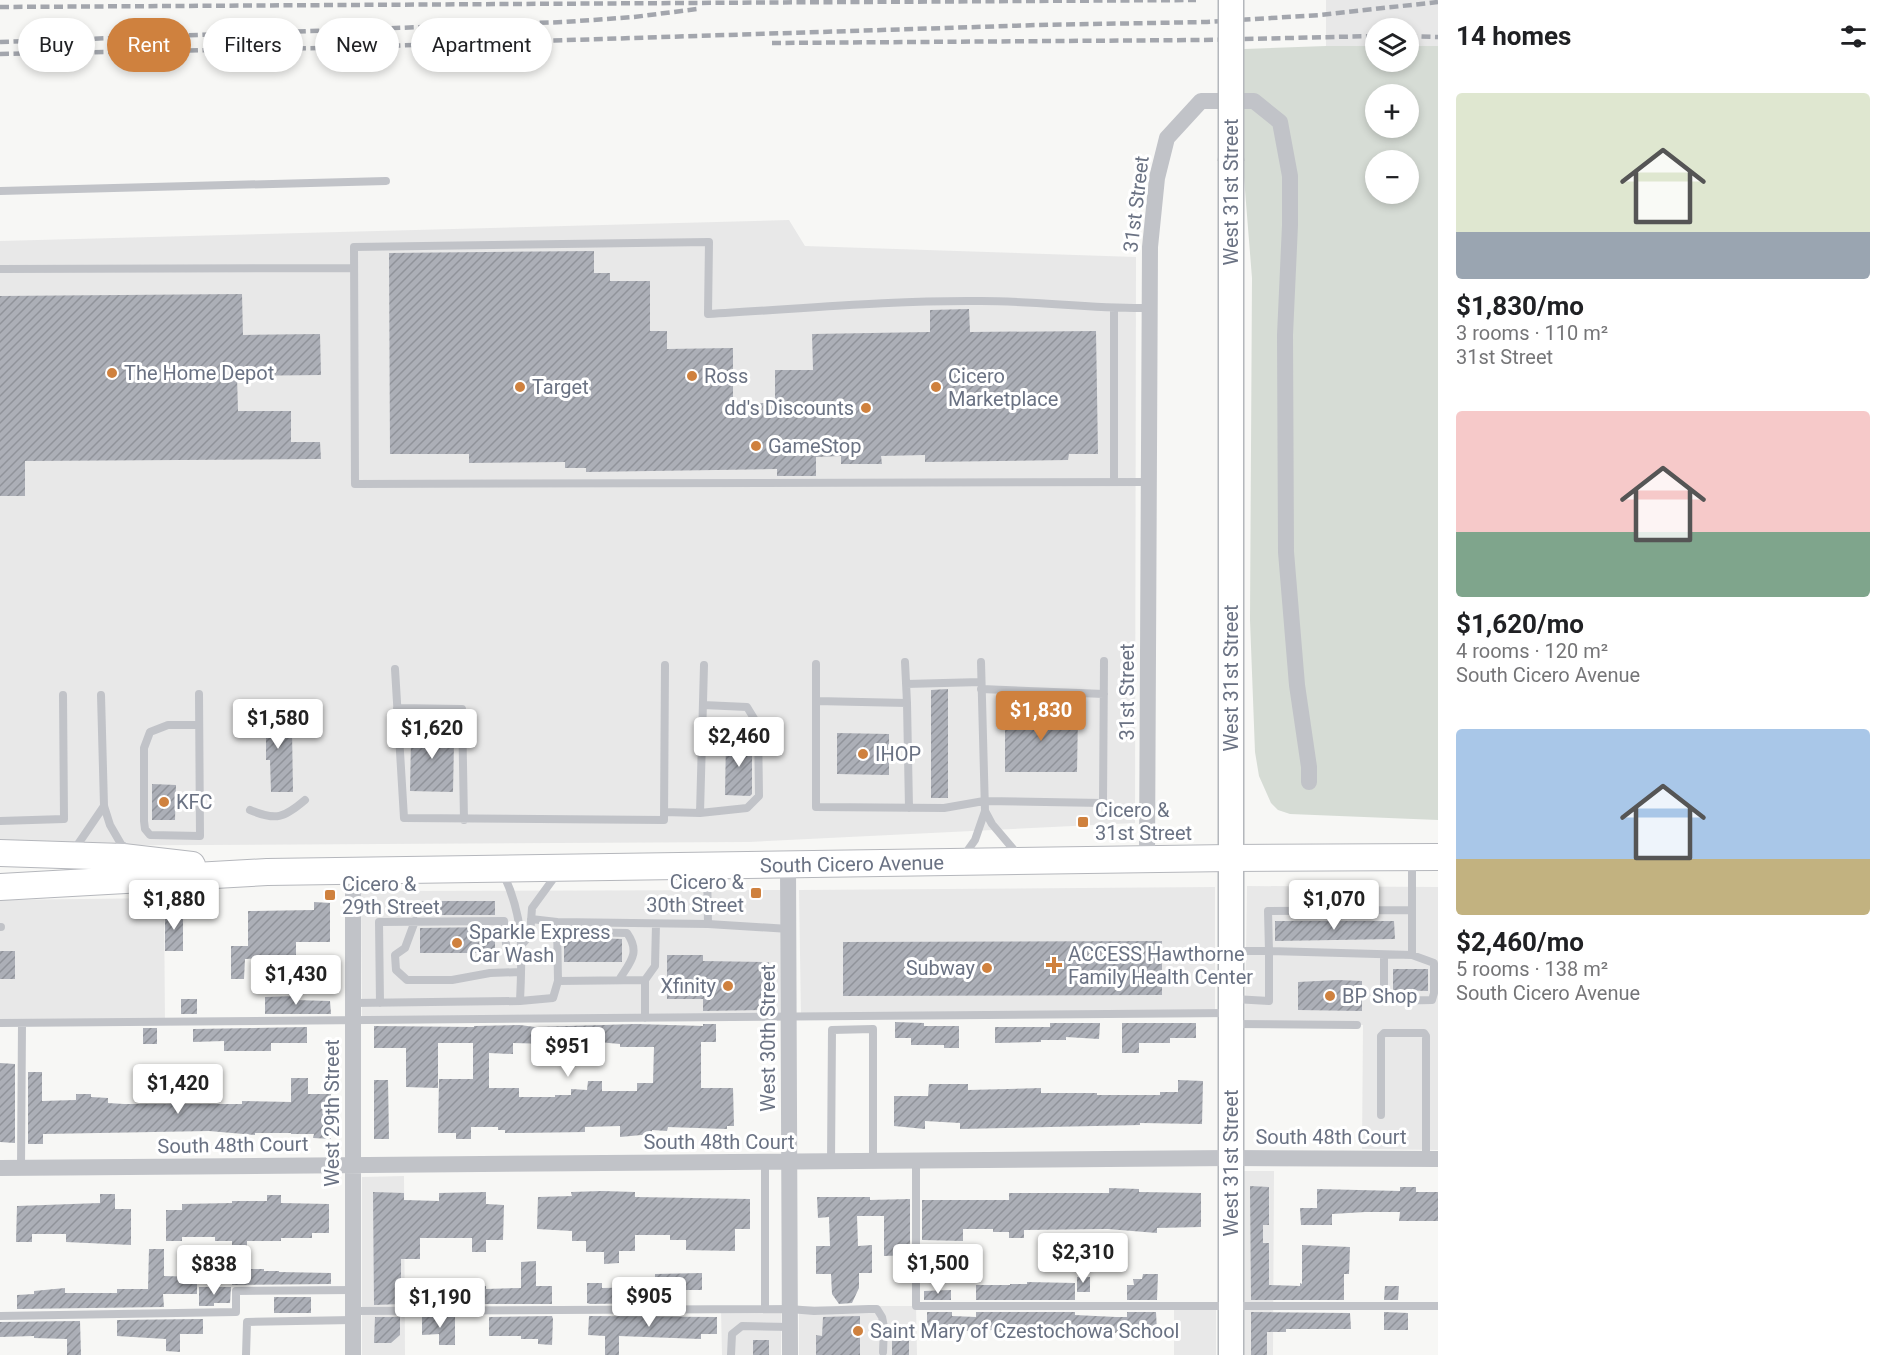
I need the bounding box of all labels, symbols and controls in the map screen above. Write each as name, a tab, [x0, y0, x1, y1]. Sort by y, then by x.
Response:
chip: Buy	[18, 18, 95, 72]
chip: Rent	[107, 18, 191, 72]
chip: Filters	[203, 18, 303, 72]
chip: New	[315, 18, 399, 72]
chip: Apartment	[411, 18, 552, 72]
map controls	[1365, 18, 1419, 204]
button: layers	[1365, 18, 1419, 72]
icon: filters	[1837, 20, 1870, 53]
text: 14 homes	[1456, 21, 1571, 51]
button: +	[1365, 84, 1419, 138]
street label: West 31st Street	[1219, 119, 1243, 265]
icon: home	[1609, 132, 1717, 240]
button: −	[1365, 150, 1419, 204]
street label: 31st Street	[1118, 154, 1154, 254]
text: $1,830/mo	[1456, 291, 1584, 321]
text: 3 rooms · 110 m²	[1456, 321, 1608, 345]
text: 31st Street	[1456, 345, 1553, 369]
place label: The Home Depot	[124, 361, 274, 385]
place label: Ross	[704, 364, 748, 388]
place label: Cicero Marketplace	[948, 364, 1058, 411]
marker: The Home Depot	[105, 366, 119, 380]
marker: Ross	[685, 369, 699, 383]
place label: Target	[532, 375, 589, 399]
marker: Target	[513, 380, 527, 394]
marker: Cicero Marketplace	[929, 380, 943, 394]
place label: dd's Discounts	[724, 396, 854, 420]
marker: dd's Discounts	[859, 401, 873, 415]
place label: GameStop	[768, 434, 862, 458]
marker: GameStop	[749, 439, 763, 453]
icon: home	[1609, 450, 1717, 558]
street label: West 31st Street	[1219, 605, 1243, 751]
text: $1,620/mo	[1456, 609, 1584, 639]
text: 4 rooms · 120 m²	[1456, 639, 1608, 663]
street label: 31st Street	[1115, 643, 1139, 741]
text: South Cicero Avenue	[1456, 663, 1640, 687]
pin: $1,830	[992, 691, 1090, 742]
text: $1,830	[1010, 698, 1072, 722]
pin: $1,580	[229, 699, 327, 750]
text: $1,580	[247, 706, 309, 730]
pin: $1,620	[383, 709, 481, 760]
text: $1,620	[401, 716, 463, 740]
pin: $2,460	[690, 717, 788, 768]
text: $2,460	[708, 724, 770, 748]
place label: IHOP	[875, 742, 921, 766]
marker: IHOP	[856, 747, 870, 761]
icon: home	[1609, 768, 1717, 876]
place label: KFC	[176, 790, 213, 814]
marker: KFC	[157, 795, 171, 809]
place label: Cicero & 31st Street	[1095, 798, 1192, 845]
marker: Cicero & 31st Street	[1076, 815, 1090, 829]
street label: South Cicero Avenue	[760, 850, 944, 878]
place label: Cicero & 30th Street	[646, 870, 745, 917]
place label: Cicero & 29th Street	[342, 872, 440, 919]
pin: $1,880	[125, 880, 223, 931]
pin: $1,070	[1285, 880, 1383, 931]
marker: Cicero & 30th Street	[749, 886, 763, 900]
text: $1,880	[143, 887, 205, 911]
text: $1,070	[1303, 887, 1365, 911]
marker: Cicero & 29th Street	[323, 888, 337, 902]
place label: Sparkle Express Car Wash	[469, 920, 611, 967]
text: $2,460/mo	[1456, 927, 1584, 957]
marker: Sparkle Express Car Wash	[450, 936, 464, 950]
place label: ACCESS Hawthorne Family Health Center	[1068, 942, 1253, 989]
pin: $1,430	[247, 955, 345, 1006]
place label: Subway	[906, 956, 976, 980]
marker: ACCESS Hawthorne Family Health Center	[1045, 956, 1063, 974]
text: 5 rooms · 138 m²	[1456, 957, 1608, 981]
marker: Subway	[980, 961, 994, 975]
text: $1,430	[265, 962, 327, 986]
street label: West 30th Street	[756, 964, 780, 1112]
place label: Xfinity	[660, 974, 717, 998]
marker: Xfinity	[721, 979, 735, 993]
text: South Cicero Avenue	[1456, 981, 1640, 1005]
place label: BP Shop	[1342, 984, 1418, 1008]
marker: BP Shop	[1323, 989, 1337, 1003]
pin: $951	[532, 1027, 604, 1078]
text: $951	[545, 1034, 591, 1058]
street label: West 29th Street	[320, 1039, 344, 1187]
pin: $1,420	[129, 1064, 227, 1115]
text: $1,420	[147, 1071, 209, 1095]
street label: West 31st Street	[1219, 1090, 1243, 1236]
street label: South 48th Court	[1255, 1125, 1407, 1149]
street label: South 48th Court	[643, 1130, 795, 1154]
street label: South 48th Court	[157, 1132, 309, 1158]
pin: $2,310	[1034, 1233, 1132, 1284]
text: $2,310	[1052, 1240, 1114, 1264]
pin: $1,500	[889, 1244, 987, 1295]
pin: $838	[178, 1245, 250, 1296]
text: $1,500	[907, 1251, 969, 1275]
text: $838	[191, 1252, 237, 1276]
pin: $905	[613, 1277, 685, 1328]
pin: $1,190	[391, 1278, 489, 1329]
text: $905	[626, 1284, 672, 1308]
text: $1,190	[409, 1285, 471, 1309]
place label: Saint Mary of Czestochowa School	[870, 1319, 1179, 1343]
marker: Saint Mary of Czestochowa School	[851, 1324, 865, 1338]

